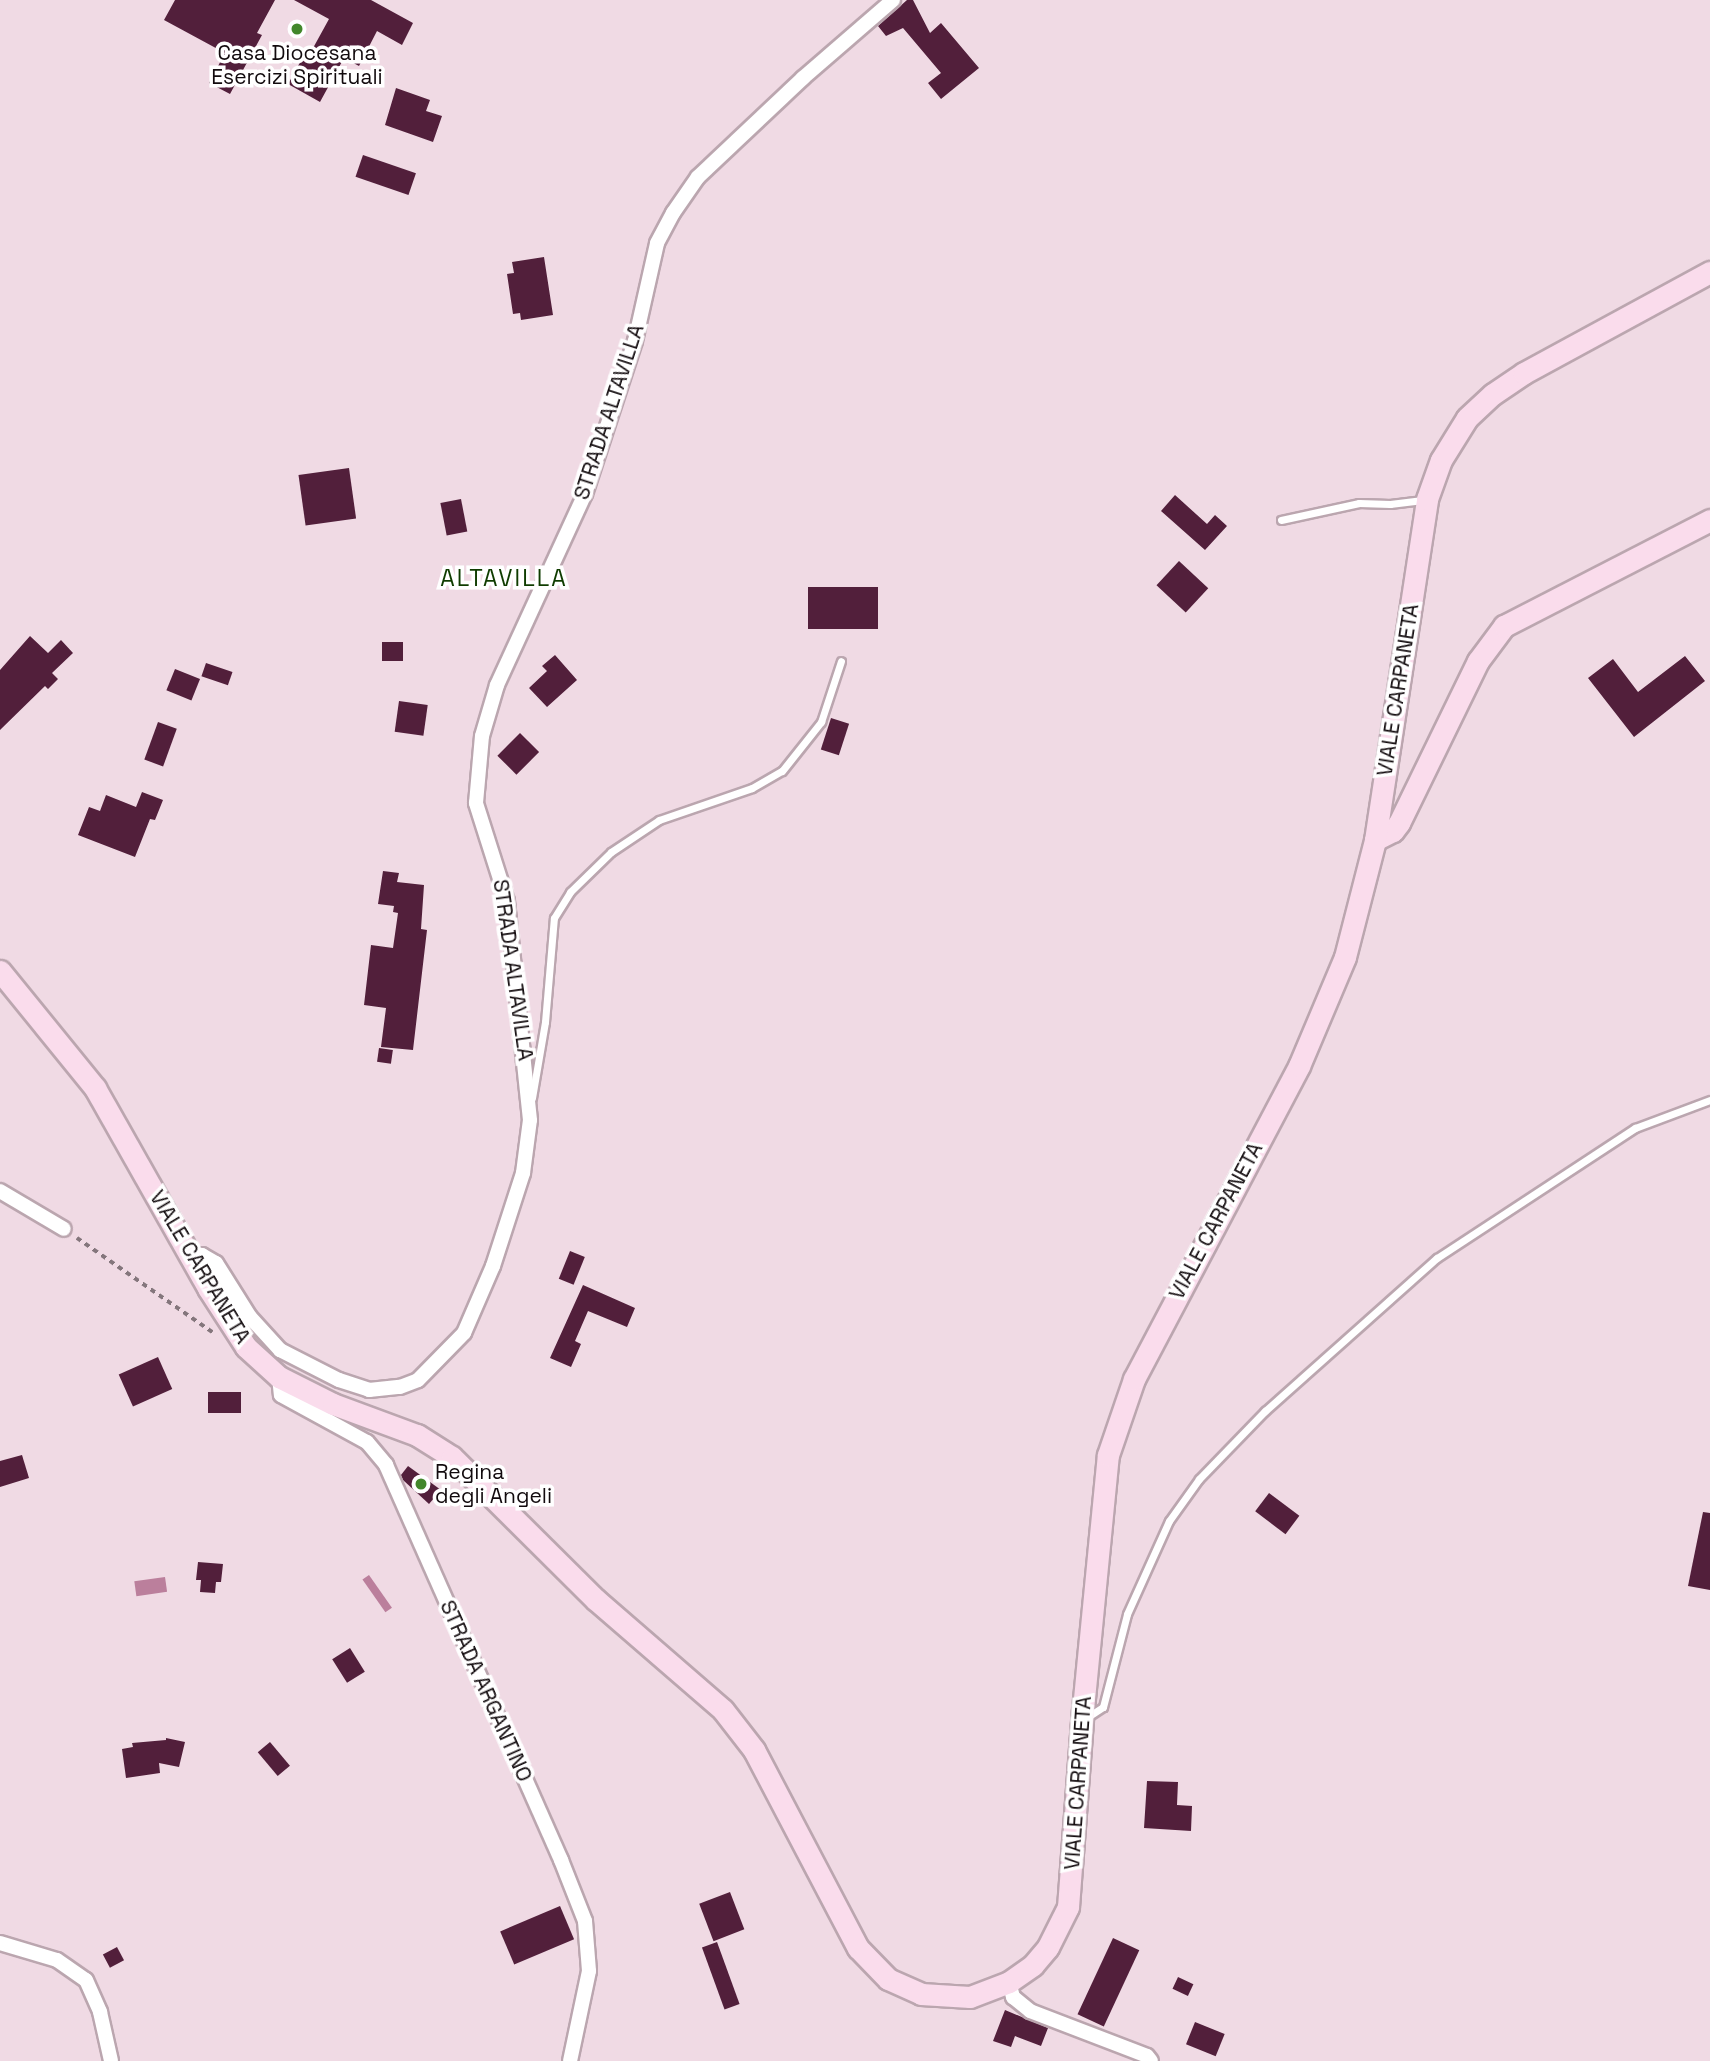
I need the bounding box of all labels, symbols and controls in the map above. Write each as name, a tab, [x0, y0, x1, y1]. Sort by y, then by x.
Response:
marker: Casa Diocesana Esercizi Spirituali	[289, 21, 305, 37]
place label: Casa Diocesana Esercizi Spirituali	[211, 40, 383, 90]
street label: STRADA ALTAVILLA	[569, 321, 649, 503]
district label: ALTAVILLA	[441, 564, 567, 592]
street label: VIALE CARPANETA	[1372, 602, 1424, 778]
street label: STRADA ALTAVILLA	[488, 877, 538, 1063]
street label: VIALE CARPANETA	[1164, 1138, 1268, 1304]
street label: VIALE CARPANETA	[144, 1186, 256, 1348]
place label: Regina degli Angeli	[435, 1459, 552, 1509]
marker: Regina degli Angeli	[413, 1476, 429, 1492]
street label: STRADA ARGANTINO	[435, 1596, 537, 1786]
street label: VIALE CARPANETA	[1059, 1695, 1097, 1871]

